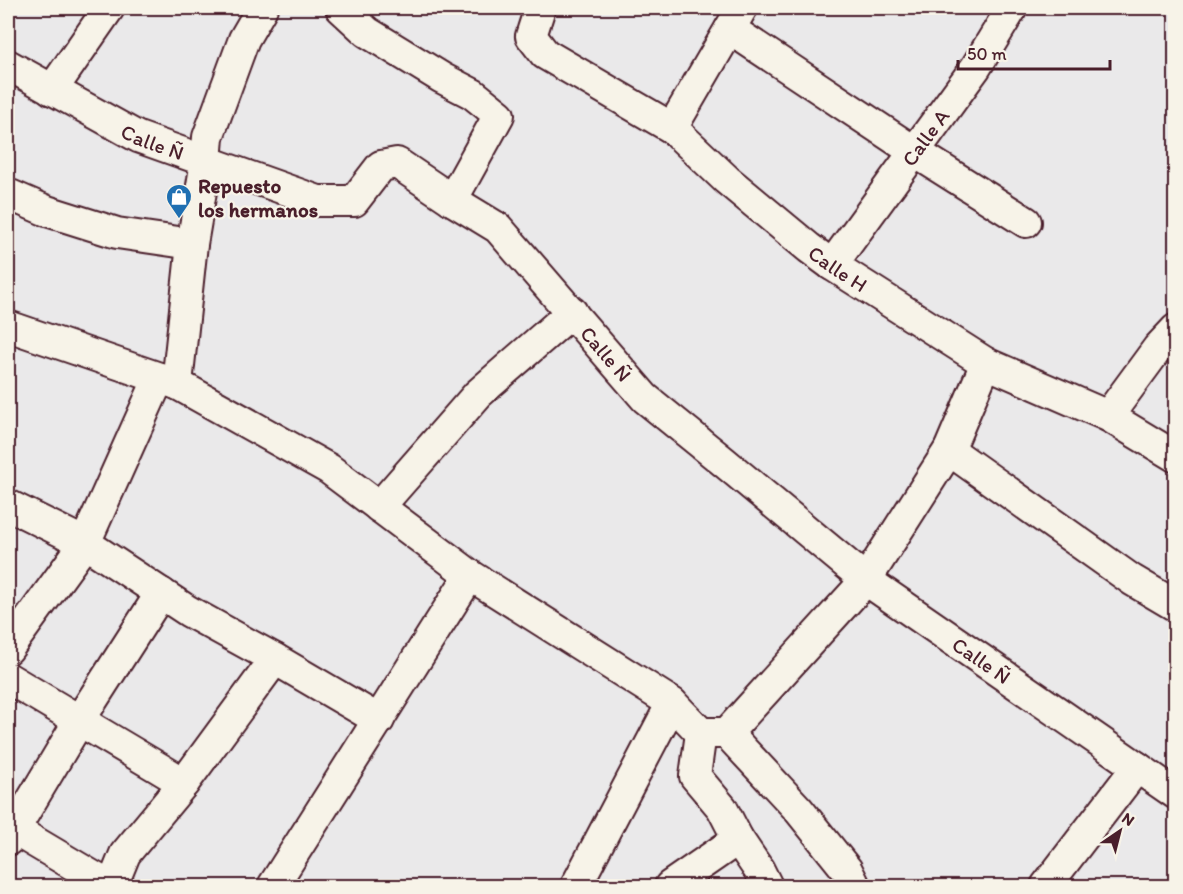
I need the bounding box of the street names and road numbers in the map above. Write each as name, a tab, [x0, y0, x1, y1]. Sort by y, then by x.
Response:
street label: Calle A	[896, 103, 954, 171]
street label: Calle Ñ	[117, 118, 187, 165]
street label: Calle H	[804, 240, 872, 297]
street label: Calle Ñ	[576, 320, 637, 386]
street label: Calle Ñ	[948, 631, 1016, 689]

